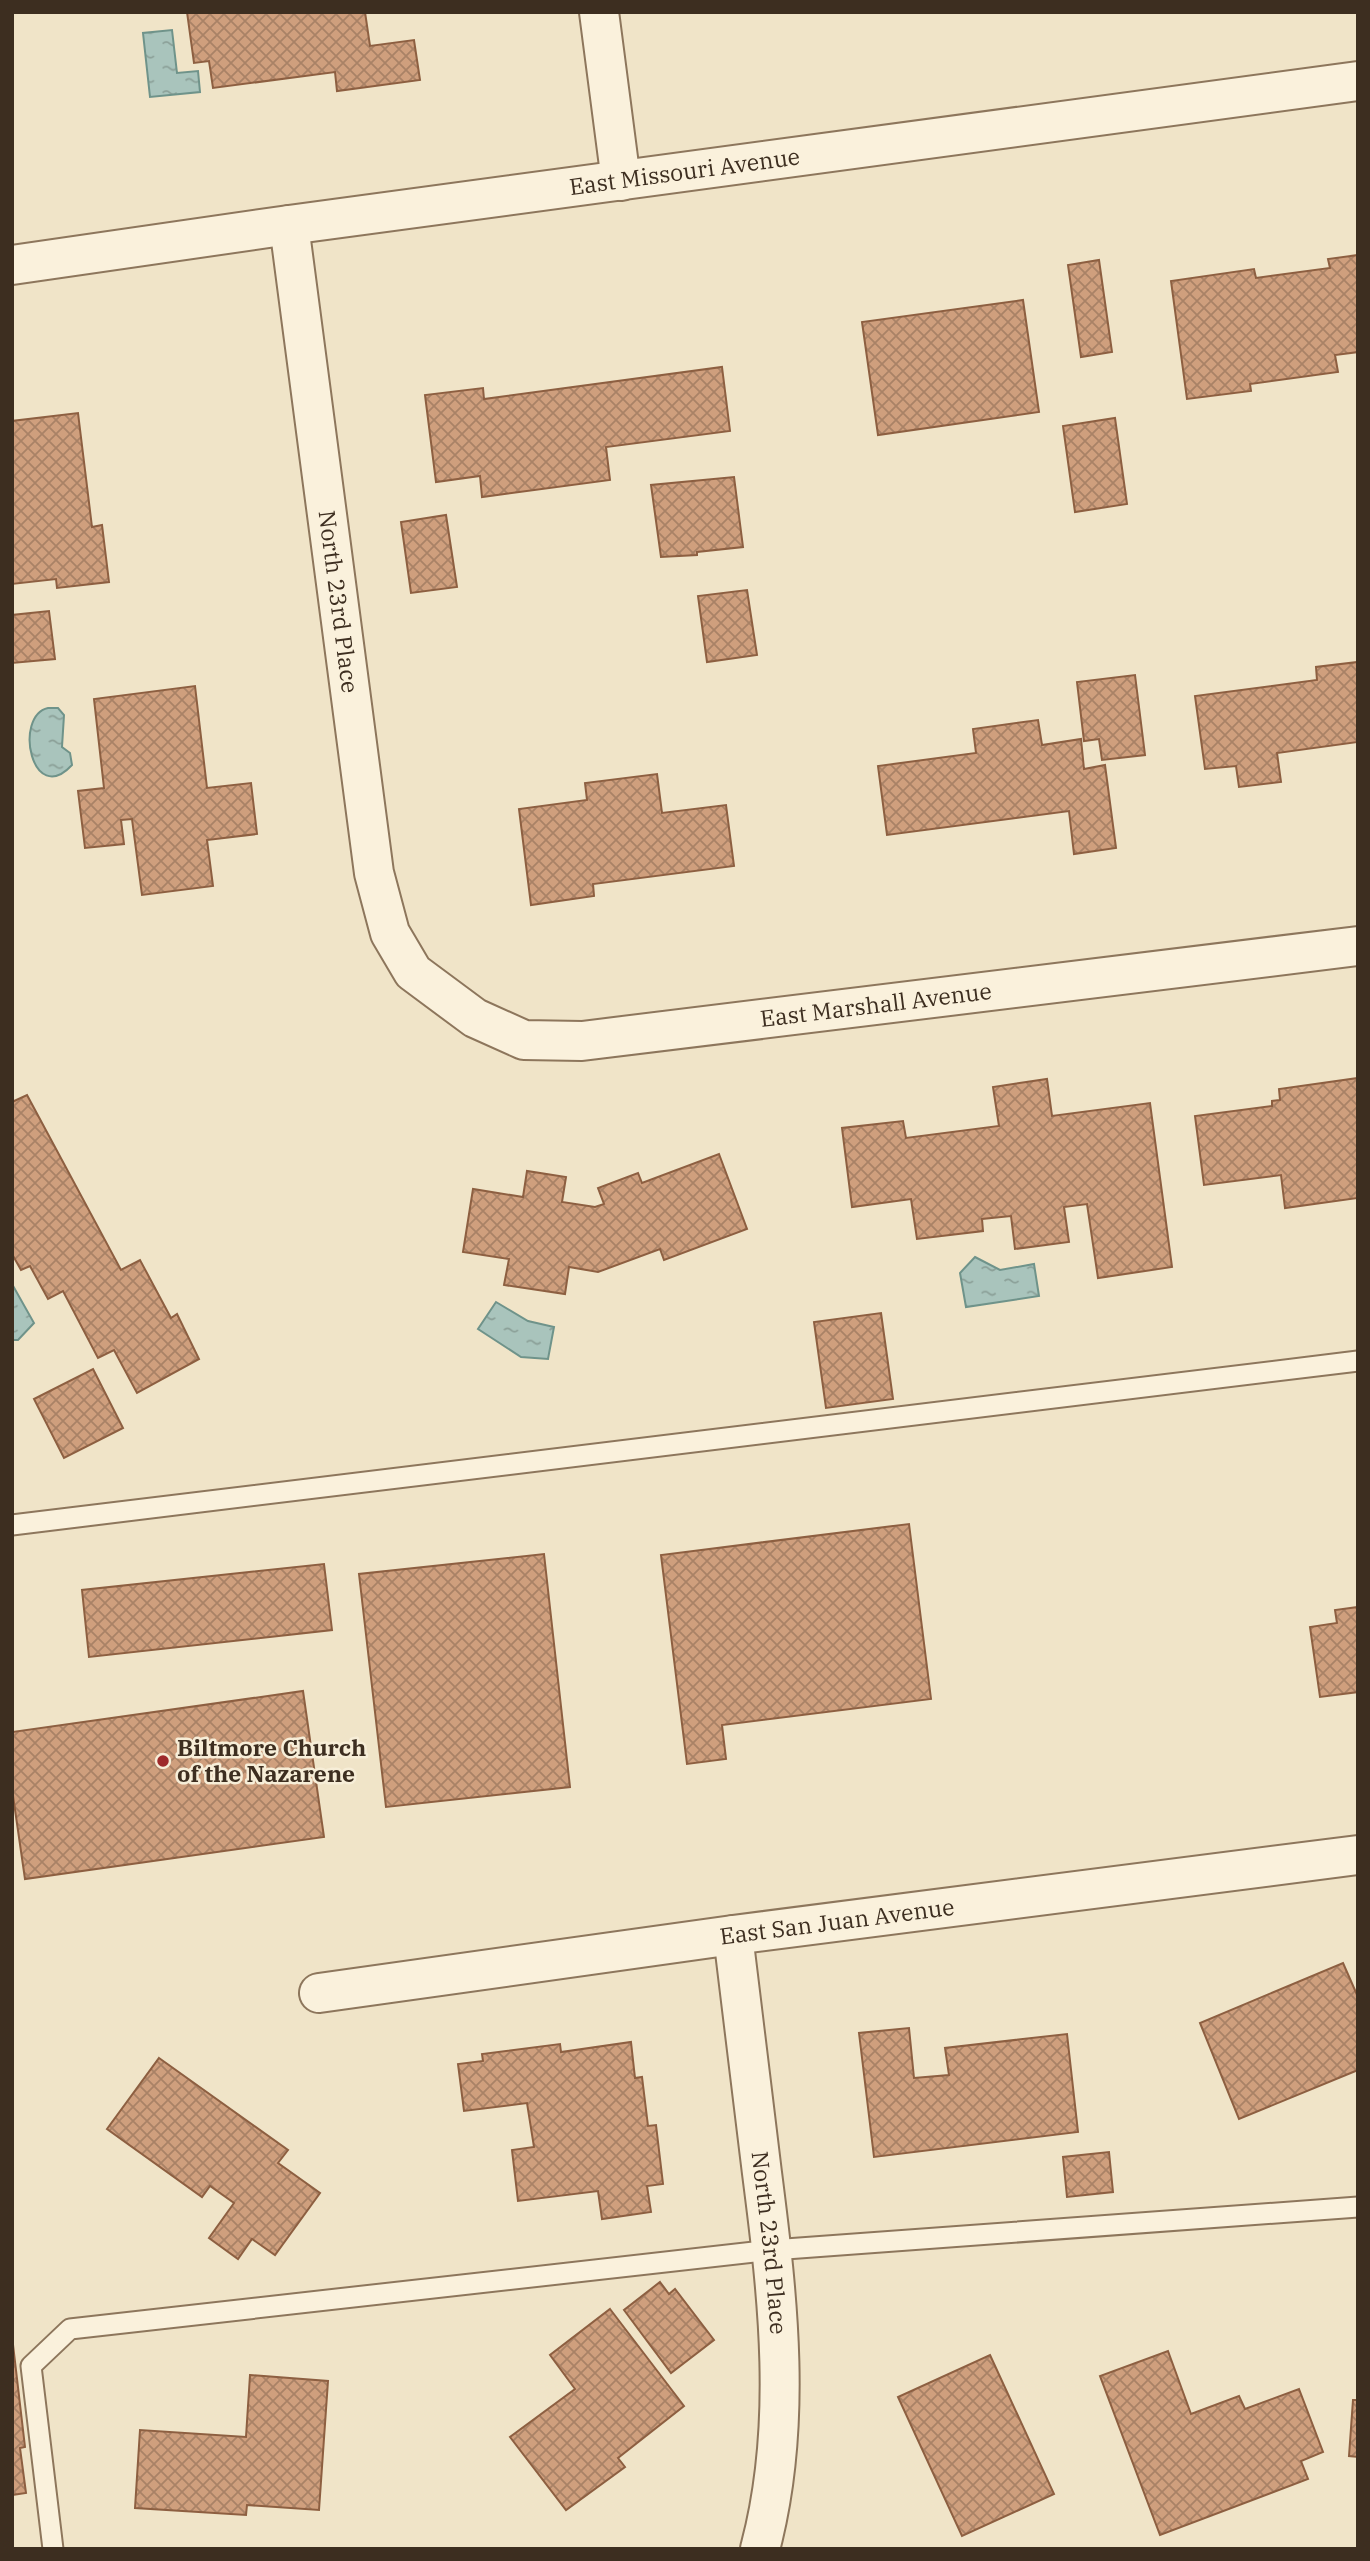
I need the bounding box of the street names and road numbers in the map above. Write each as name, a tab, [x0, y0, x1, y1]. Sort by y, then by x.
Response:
street label: East Missouri Avenue	[567, 140, 802, 201]
street label: North 23rd Place	[313, 508, 366, 695]
street label: East Marshall Avenue	[758, 975, 993, 1033]
street label: East San Juan Avenue	[718, 1891, 956, 1951]
street label: North 23rd Place	[746, 2150, 794, 2335]

